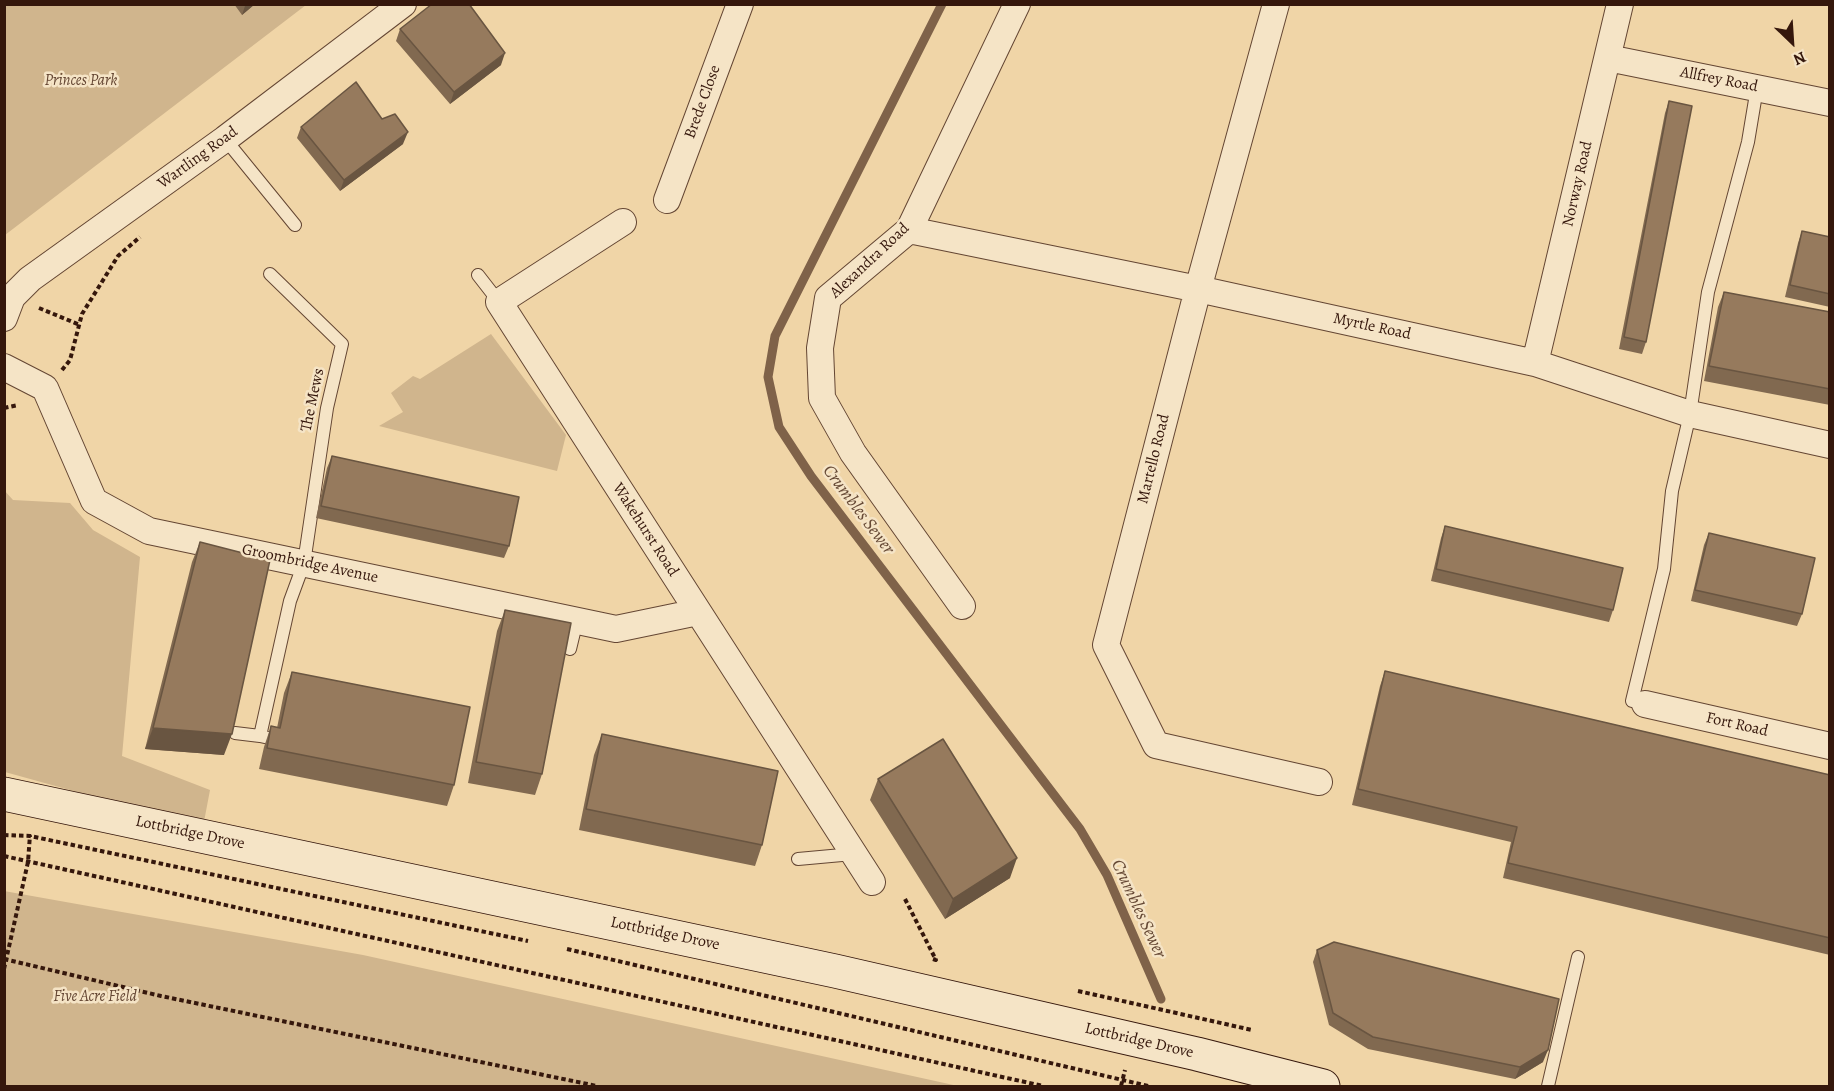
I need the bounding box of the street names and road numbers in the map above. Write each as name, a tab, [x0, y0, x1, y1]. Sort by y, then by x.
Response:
street label: Brede Close	[681, 63, 725, 141]
street label: Allfrey Road	[1678, 63, 1760, 97]
street label: Wartling Road	[154, 123, 242, 193]
street label: Norway Road	[1559, 139, 1597, 229]
street label: Alexandra Road	[826, 219, 914, 303]
street label: Myrtle Road	[1331, 309, 1413, 345]
street label: The Mews	[297, 367, 329, 433]
street label: Martello Road	[1134, 412, 1174, 506]
street label: Wakehurst Road	[608, 480, 682, 580]
street label: Groombridge Avenue	[240, 540, 380, 588]
street label: Fort Road	[1704, 709, 1770, 741]
street label: Lottbridge Drove	[134, 812, 246, 854]
street label: Lottbridge Drove	[609, 913, 721, 955]
street label: Lottbridge Drove	[1083, 1019, 1195, 1063]

